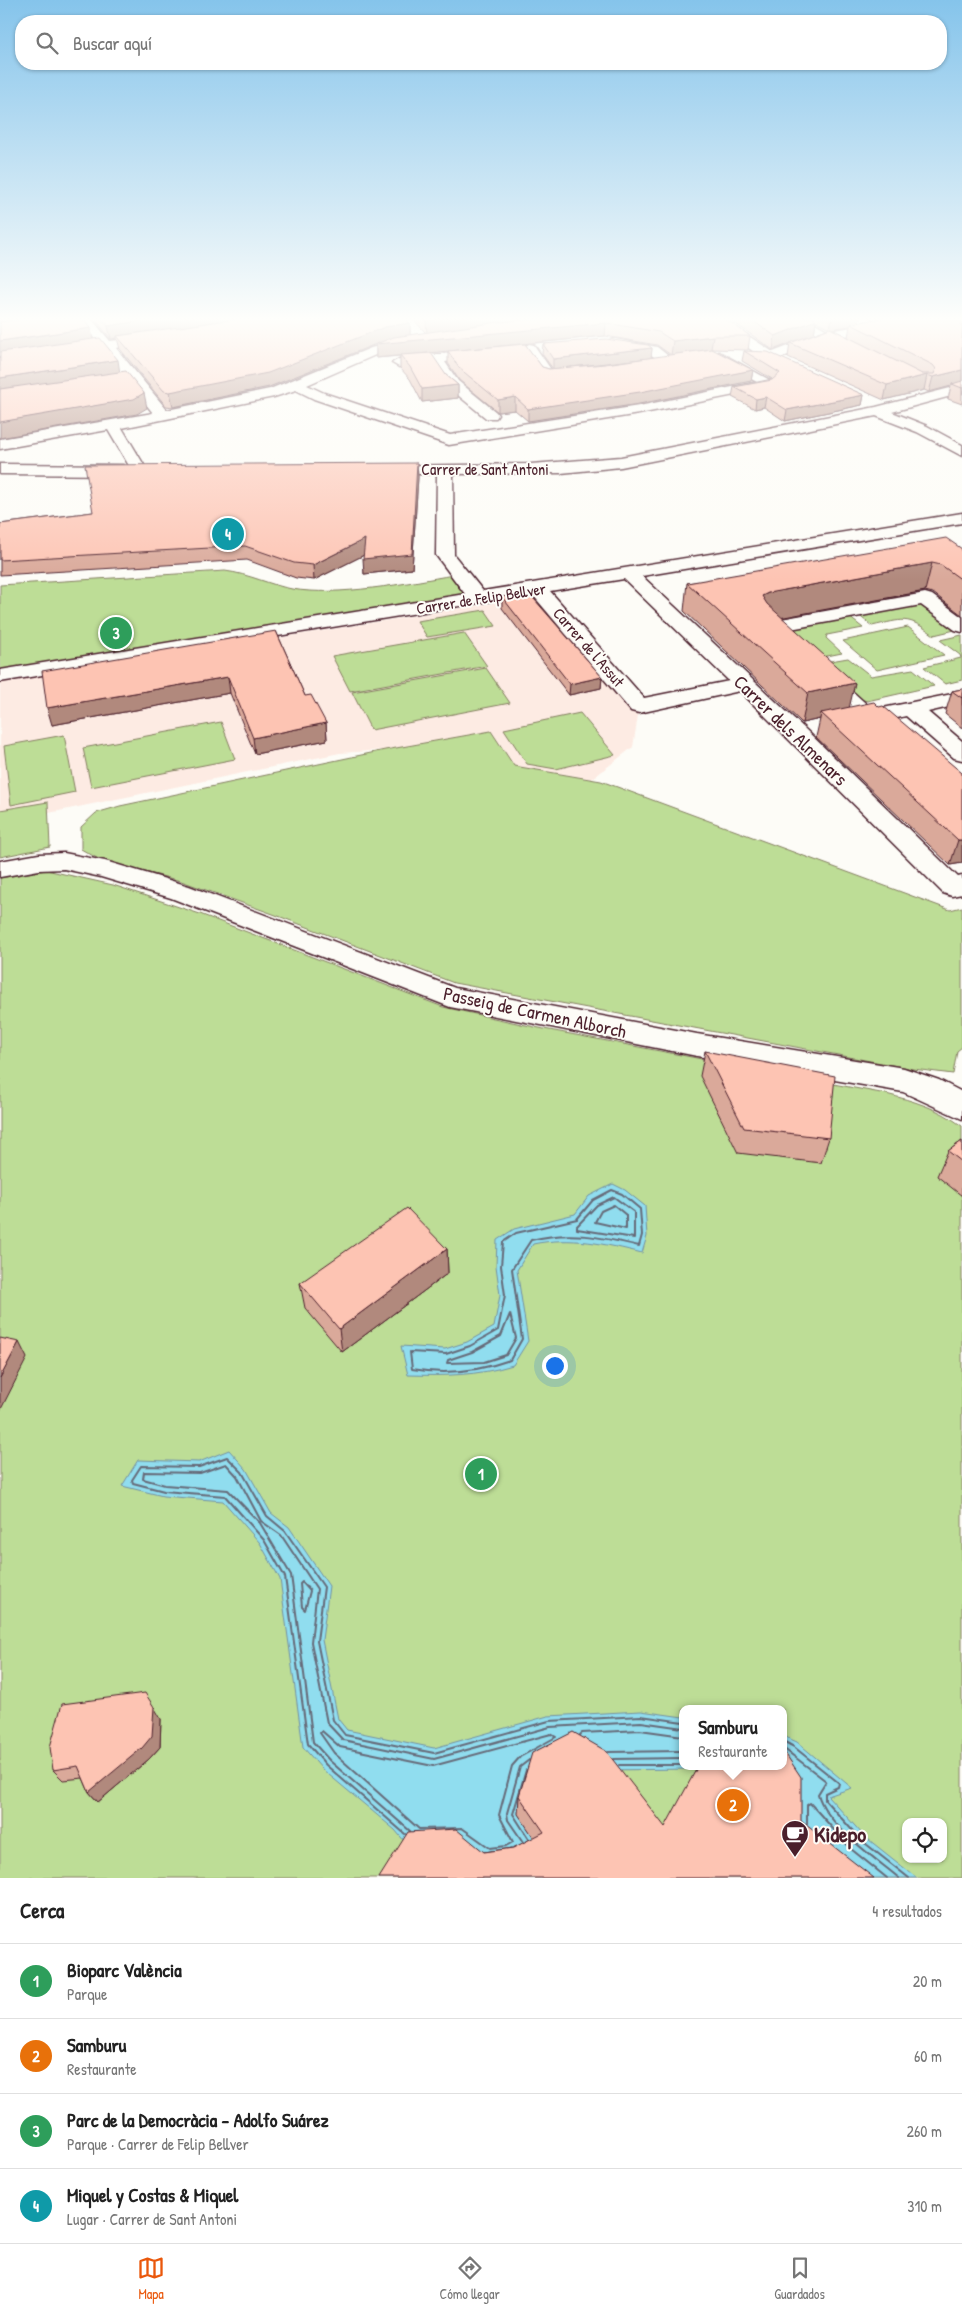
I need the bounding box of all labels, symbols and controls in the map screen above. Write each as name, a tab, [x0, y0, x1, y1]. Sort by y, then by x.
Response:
search box	[15, 15, 947, 70]
icon: search	[33, 29, 61, 57]
text: Buscar aquí	[73, 30, 152, 56]
street label: Carrer de Sant Antoni	[421, 458, 549, 480]
pin: 4	[212, 515, 244, 553]
street label: Carrer de Felip Bellver	[415, 577, 547, 619]
street label: Carrer de l'Assut	[548, 603, 630, 692]
pin: 3	[100, 614, 132, 652]
street label: Carrer dels Almenars	[728, 669, 854, 791]
street label: Passeig de Carmen Alborch	[441, 980, 629, 1044]
your location	[542, 1353, 568, 1379]
pin: 1	[465, 1455, 497, 1493]
popup	[679, 1705, 787, 1770]
text: Samburu	[698, 1714, 758, 1740]
text: Restaurante	[698, 1740, 768, 1762]
pin: 2	[717, 1786, 749, 1824]
map controls	[902, 1818, 947, 1863]
button: locate	[902, 1818, 947, 1863]
cafe icon: Kidepo	[780, 1819, 810, 1858]
place label: Kidepo	[814, 1819, 866, 1850]
text: Cerca	[20, 1896, 64, 1925]
text: 4 resultados	[872, 1900, 942, 1922]
text: Bioparc València	[67, 1957, 182, 1983]
text: 1	[33, 1970, 39, 1992]
text: 20 m	[913, 1970, 942, 1992]
text: Parque	[67, 1983, 107, 2005]
text: Samburu	[67, 2032, 126, 2058]
text: 2	[32, 2045, 40, 2067]
text: 60 m	[914, 2045, 942, 2067]
text: Restaurante	[67, 2058, 137, 2080]
text: Parc de la Democràcia - Adolfo Suárez	[67, 2107, 329, 2133]
text: 3	[32, 2120, 40, 2142]
text: 260 m	[906, 2120, 942, 2142]
text: Parque · Carrer de Felip Bellver	[67, 2133, 249, 2155]
text: Miquel y Costas & Miquel	[67, 2182, 238, 2208]
text: 4	[33, 2195, 39, 2217]
text: 310 m	[907, 2195, 942, 2217]
text: Lugar · Carrer de Sant Antoni	[67, 2208, 237, 2230]
tab: Mapa	[137, 2254, 165, 2303]
tab: Cómo llegar	[439, 2254, 500, 2303]
tab: Guardados	[774, 2254, 825, 2303]

